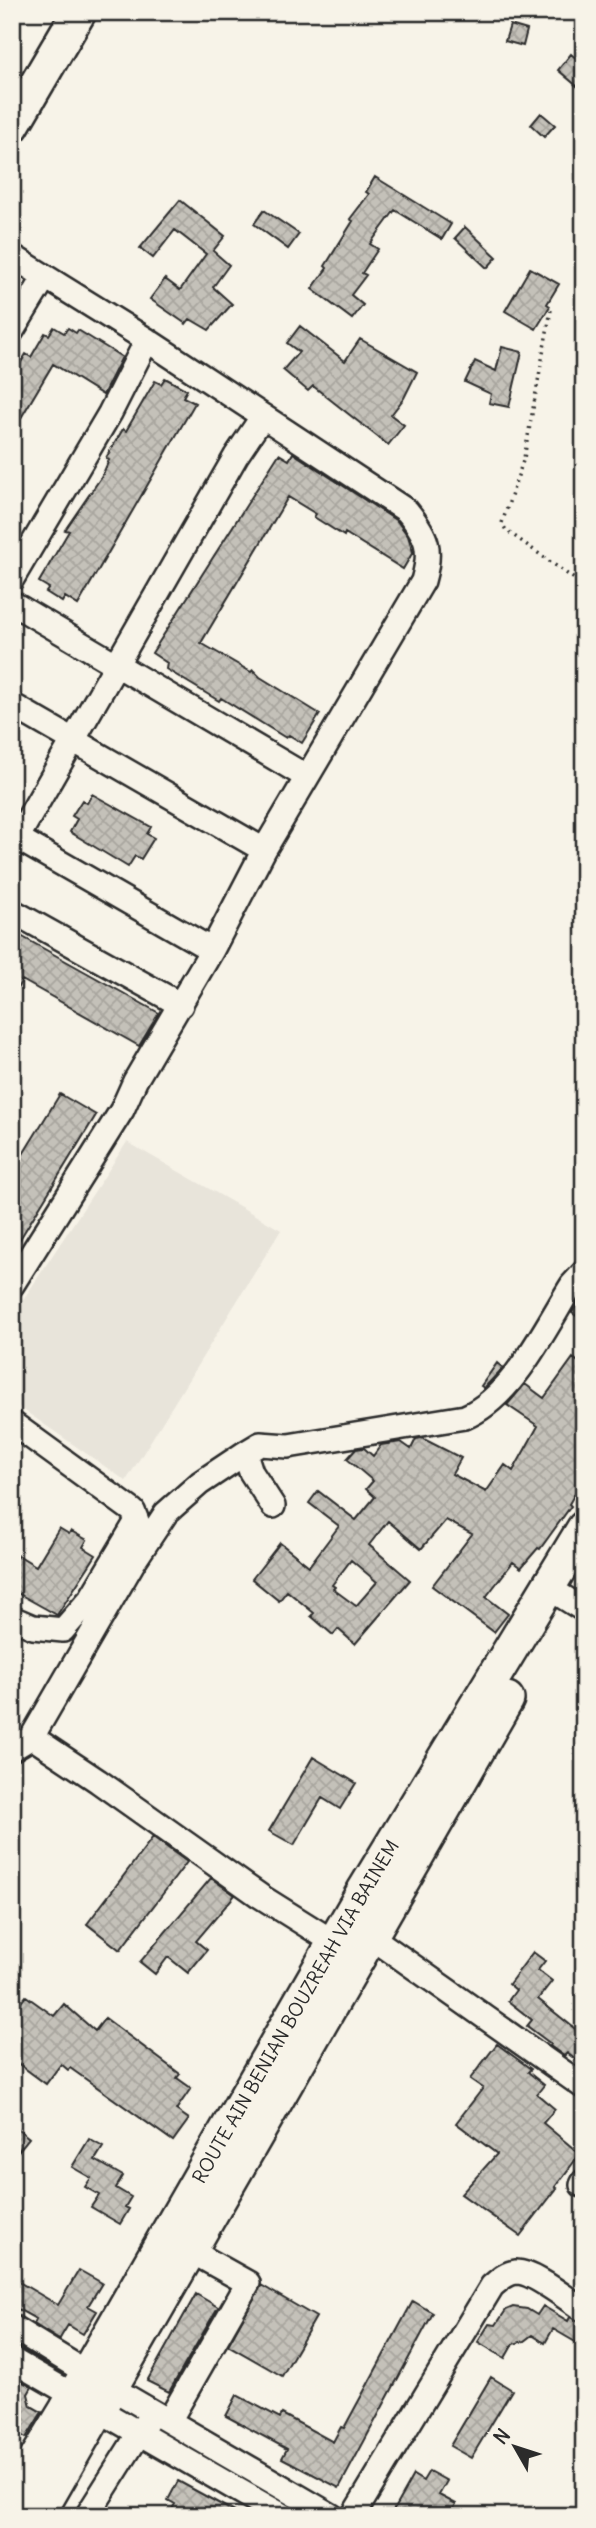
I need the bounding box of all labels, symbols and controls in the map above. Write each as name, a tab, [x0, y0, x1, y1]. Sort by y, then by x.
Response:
street label: ROUTE AIN BENIAN BOUZREAH VIA BAINEM	[187, 1835, 404, 2187]
north arrow	[480, 2412, 550, 2482]
text: N	[488, 2424, 515, 2449]

